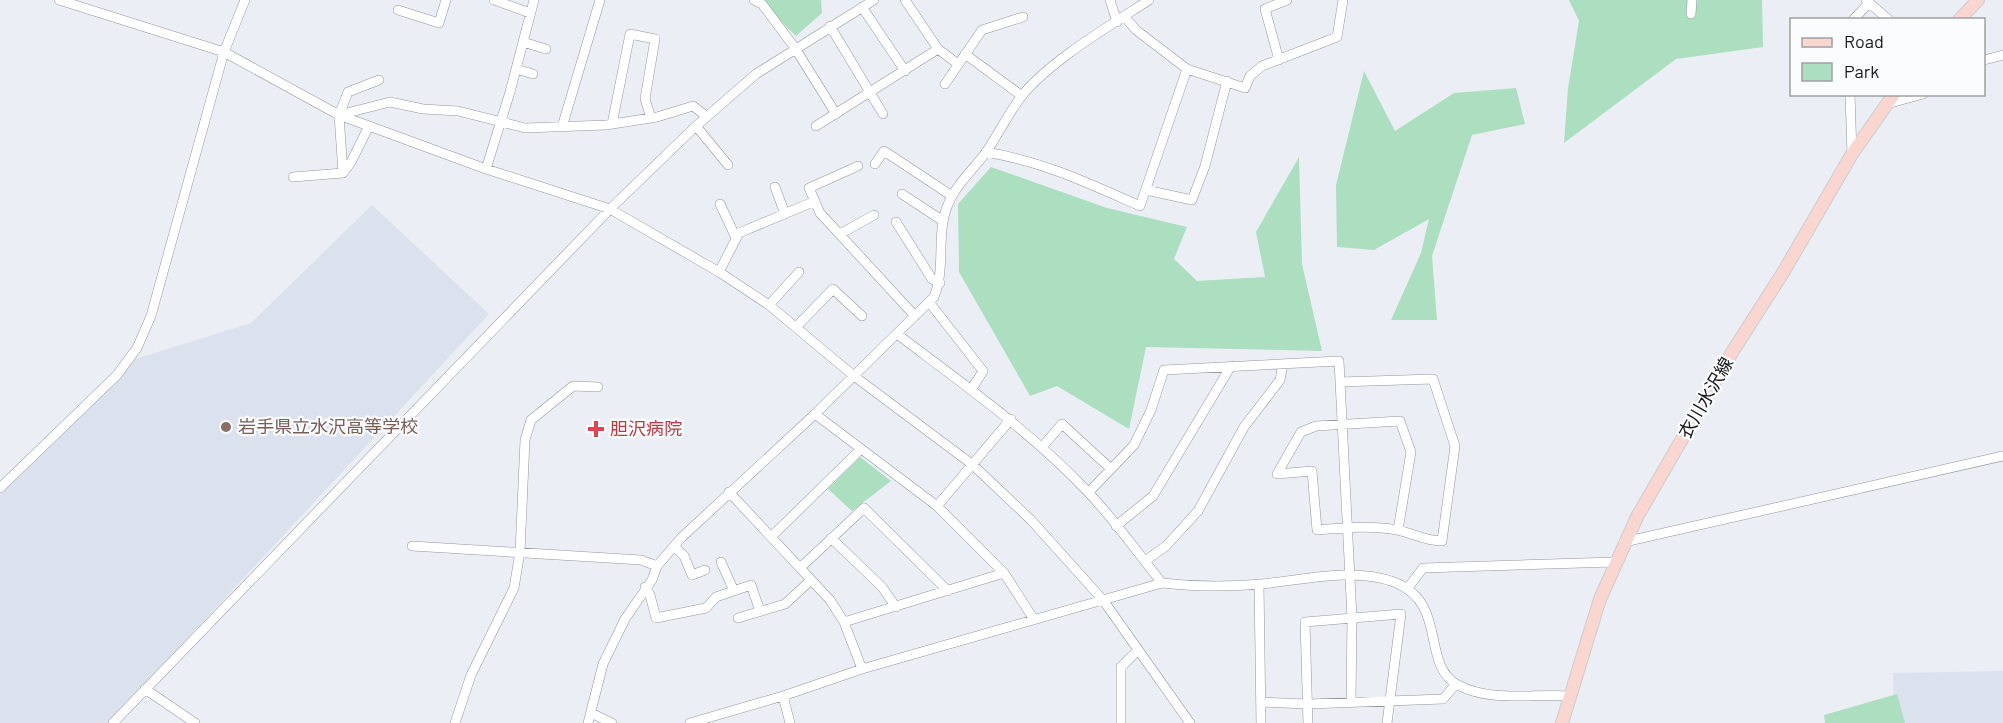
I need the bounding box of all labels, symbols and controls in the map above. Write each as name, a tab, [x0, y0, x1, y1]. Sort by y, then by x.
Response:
legend	[1790, 18, 1985, 96]
text: Road	[1844, 30, 1884, 52]
text: Park	[1844, 60, 1879, 82]
street label: 衣川水沢線	[1673, 353, 1737, 442]
place label: 岩手県立水沢高等学校	[238, 415, 418, 437]
place label: 胆沢病院	[610, 417, 682, 439]
marker: 岩手県立水沢高等学校	[219, 420, 233, 434]
marker: 胆沢病院	[587, 420, 605, 438]

